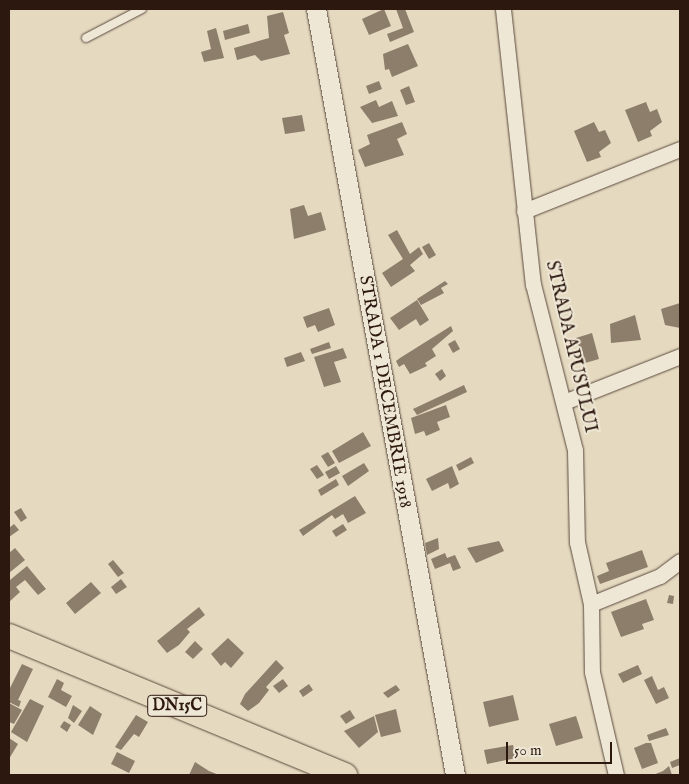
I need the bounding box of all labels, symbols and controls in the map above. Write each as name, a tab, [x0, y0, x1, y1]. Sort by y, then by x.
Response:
street label: STRADA APUSULUI	[540, 259, 600, 435]
street label: STRADA 1 DECEMBRIE 1918	[353, 274, 415, 510]
road number: DN15C	[147, 692, 207, 719]
scale bar	[509, 732, 615, 764]
text: 50 m	[514, 741, 542, 760]

